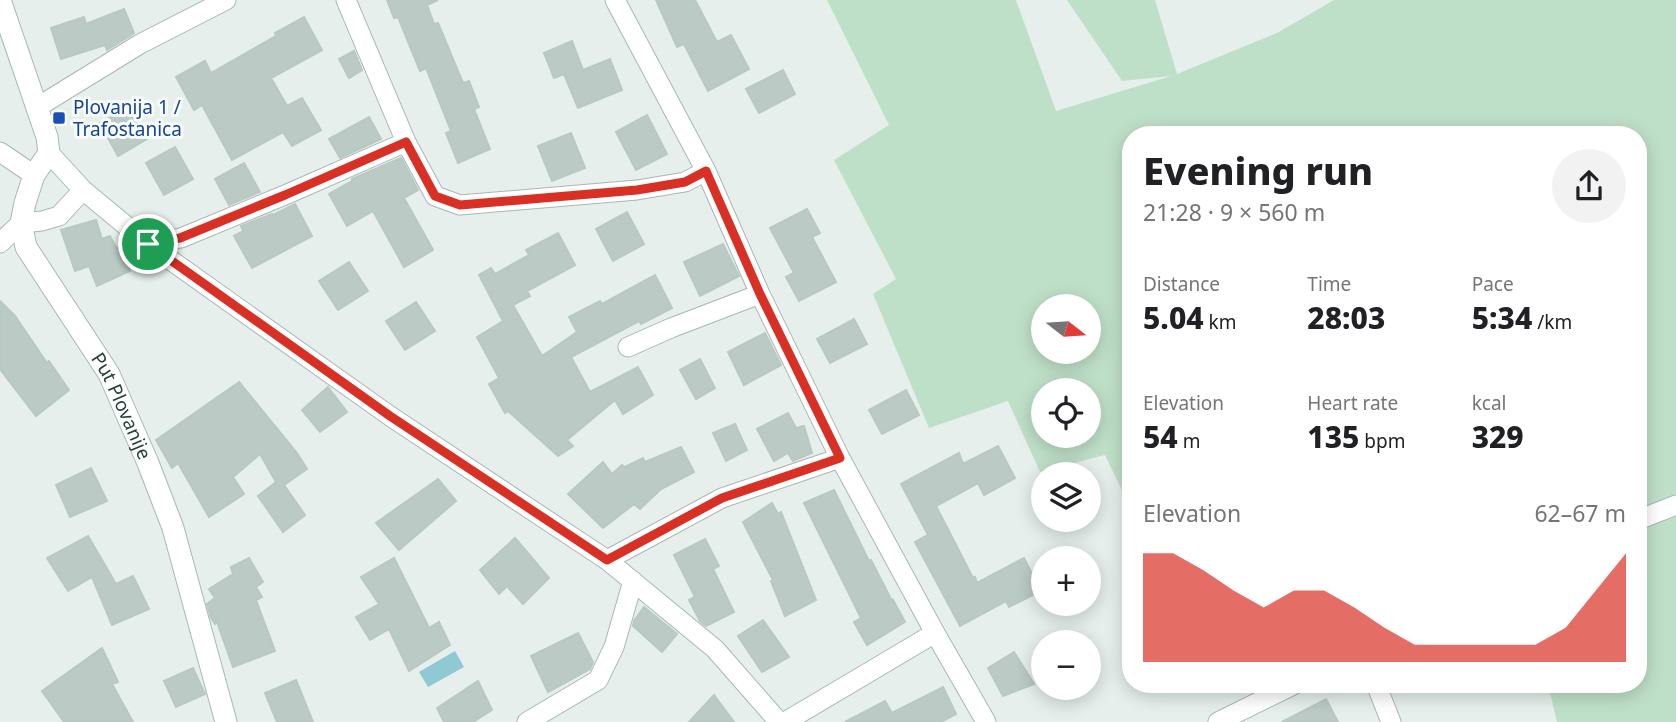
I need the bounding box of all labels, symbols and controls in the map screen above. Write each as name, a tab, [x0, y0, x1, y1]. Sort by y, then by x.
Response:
place label: Plovanija 1 / Trafostanica	[73, 94, 182, 142]
marker: Plovanija 1 / Trafostanica	[51, 110, 67, 126]
text: Evening run	[1143, 144, 1373, 196]
button: share	[1552, 149, 1626, 223]
text: 21:28 · 9 × 560 m	[1143, 196, 1325, 228]
pin	[118, 214, 178, 274]
icon: arrive	[129, 225, 167, 263]
text: Distance	[1143, 271, 1220, 297]
text: Time	[1307, 271, 1351, 297]
text: Pace	[1472, 271, 1514, 297]
north arrow	[1031, 294, 1101, 364]
map controls	[1031, 294, 1101, 700]
text: 5.04	[1143, 297, 1204, 338]
text: 28:03	[1307, 297, 1385, 338]
text: 5:34	[1472, 297, 1532, 338]
text: km	[1204, 309, 1236, 335]
text: /km	[1532, 309, 1572, 335]
street label: Put Plovanije	[85, 347, 158, 463]
button: locate	[1031, 378, 1101, 448]
text: Elevation	[1143, 390, 1224, 416]
text: Heart rate	[1307, 390, 1398, 416]
text: kcal	[1472, 390, 1506, 416]
text: 54	[1143, 416, 1178, 457]
text: 135	[1307, 416, 1359, 457]
text: 329	[1472, 416, 1524, 457]
text: m	[1178, 428, 1200, 454]
text: bpm	[1359, 428, 1405, 454]
button: layers	[1031, 462, 1101, 532]
text: Elevation	[1143, 497, 1241, 529]
text: 62–67 m	[1534, 497, 1626, 529]
button: +	[1031, 546, 1101, 616]
button: −	[1031, 630, 1101, 700]

